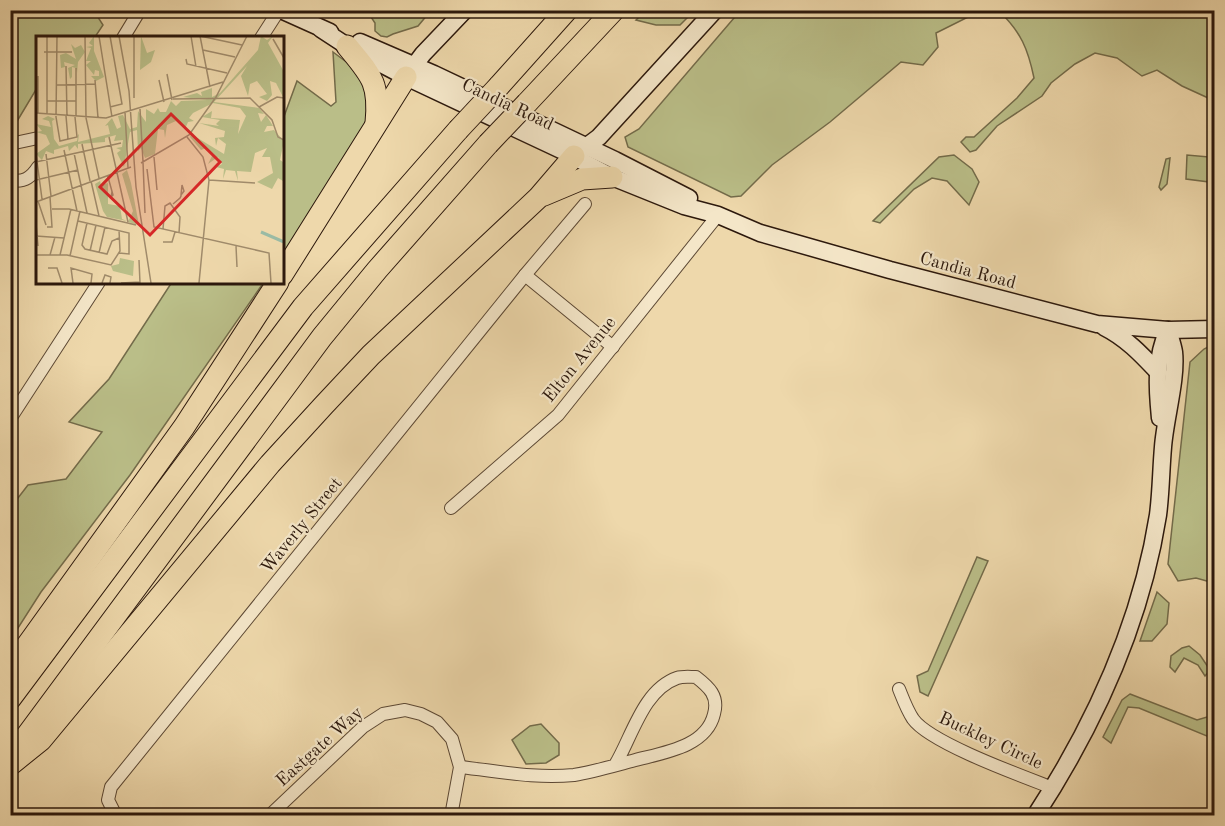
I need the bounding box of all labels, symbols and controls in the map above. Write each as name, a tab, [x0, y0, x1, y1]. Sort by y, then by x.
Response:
inset map	[36, 36, 284, 284]
street label: Candia Road	[459, 76, 556, 134]
street label: Candia Road	[918, 249, 1018, 292]
street label: Elton Avenue	[540, 313, 620, 406]
street label: Waverly Street	[258, 474, 346, 577]
street label: Eastgate Way	[273, 703, 367, 790]
street label: Buckley Circle	[936, 709, 1045, 773]

